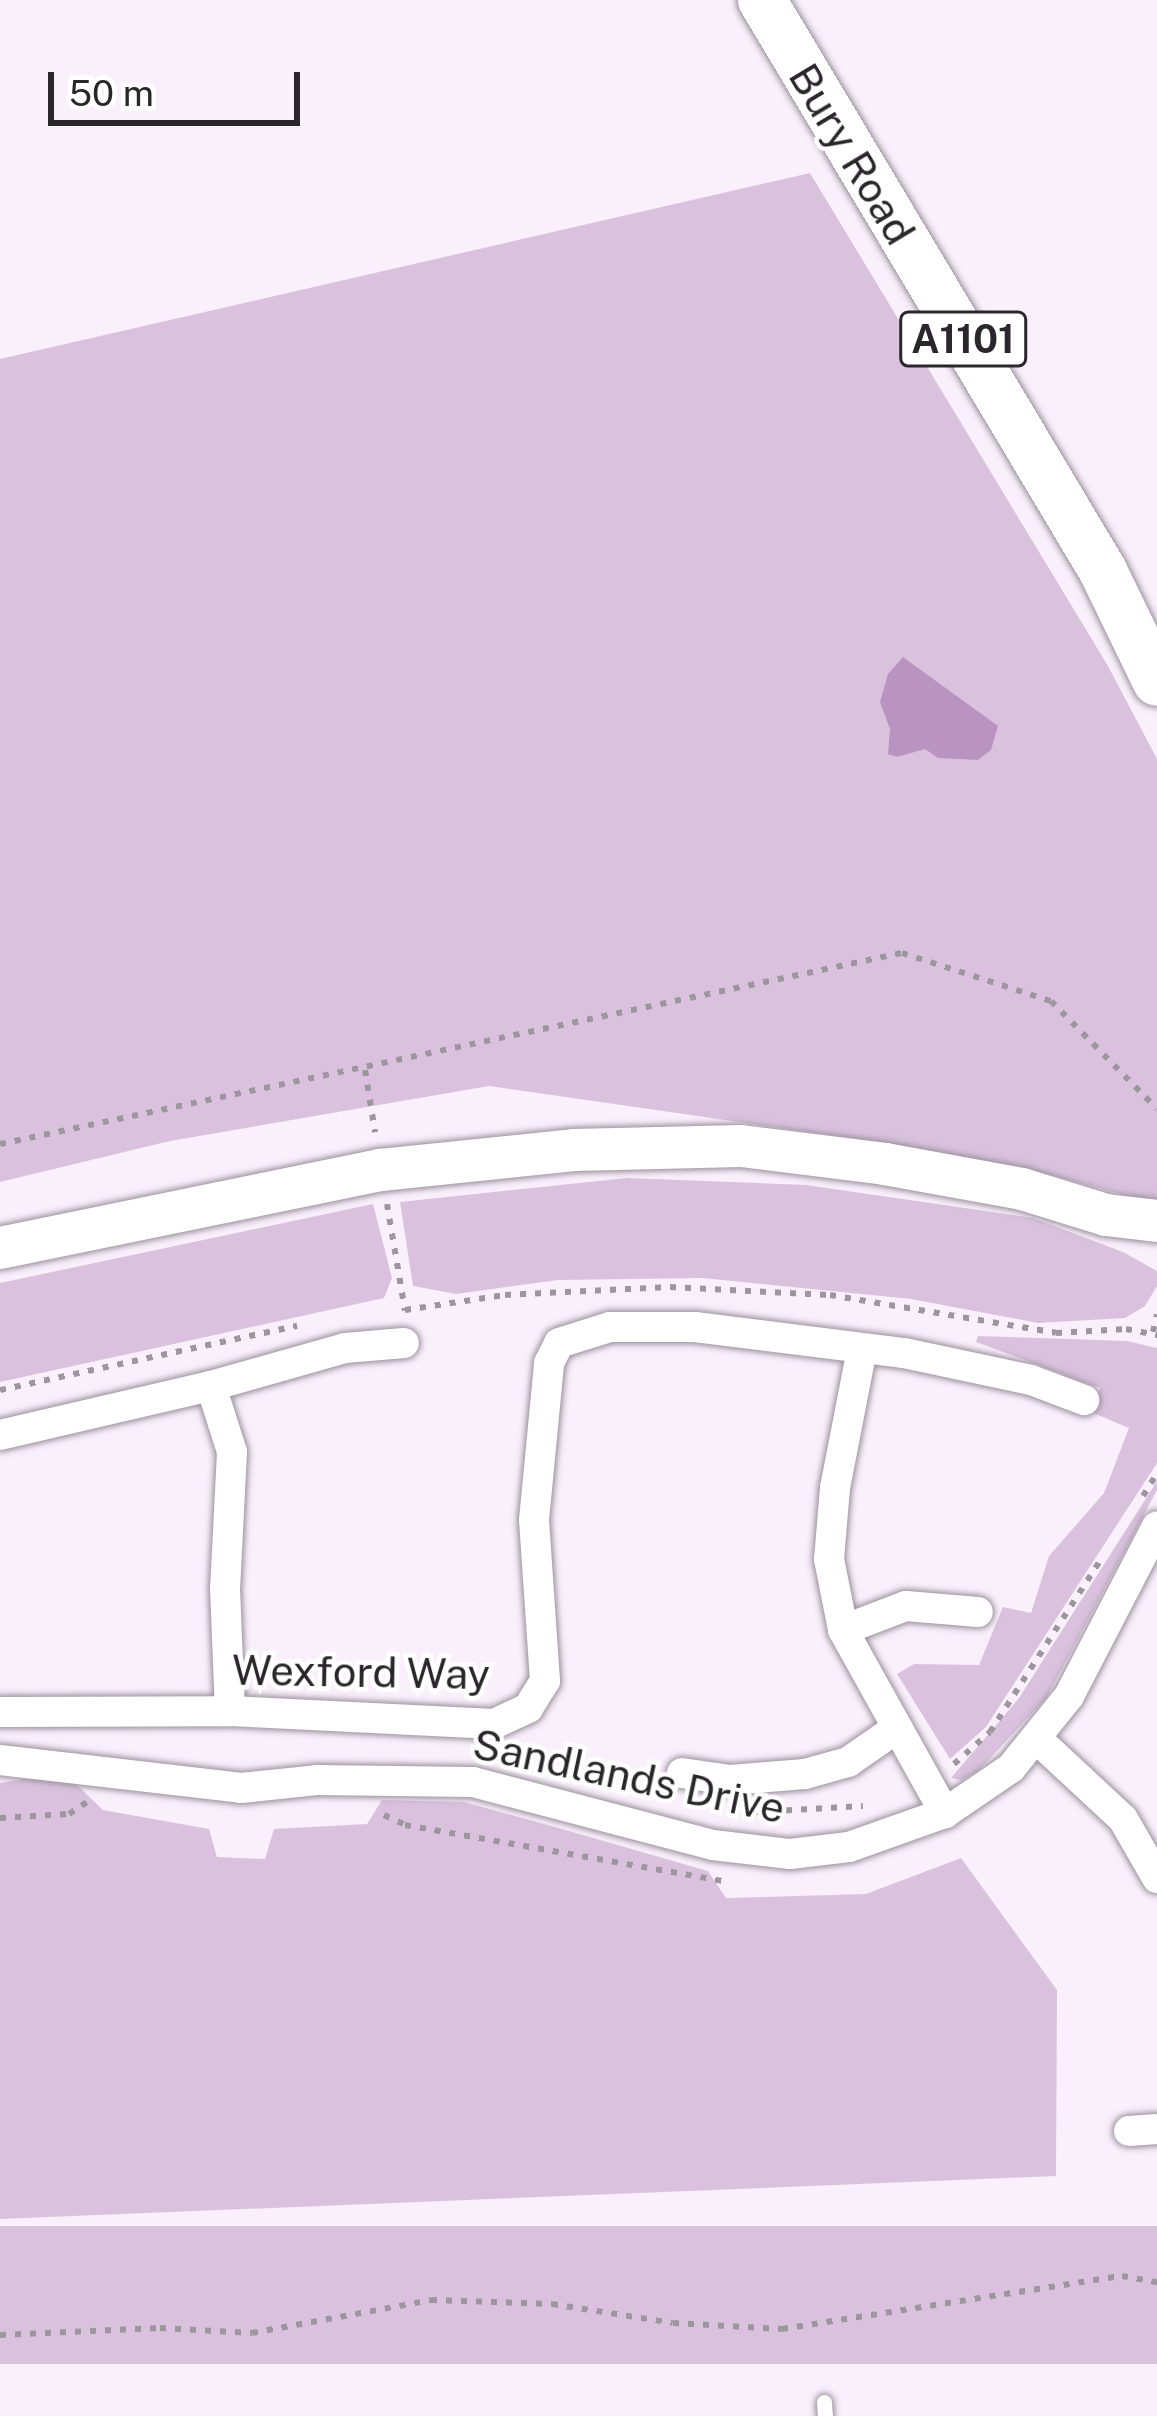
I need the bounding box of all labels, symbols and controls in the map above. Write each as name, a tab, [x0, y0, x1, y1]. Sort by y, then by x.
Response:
scale bar	[54, 48, 306, 122]
street label: Bury Road	[778, 54, 926, 254]
text: 50 m	[69, 72, 154, 114]
road number: A1101	[897, 306, 1029, 372]
street label: Wexford Way	[231, 1645, 491, 1699]
street label: Sandlands Drive	[468, 1718, 790, 1834]

